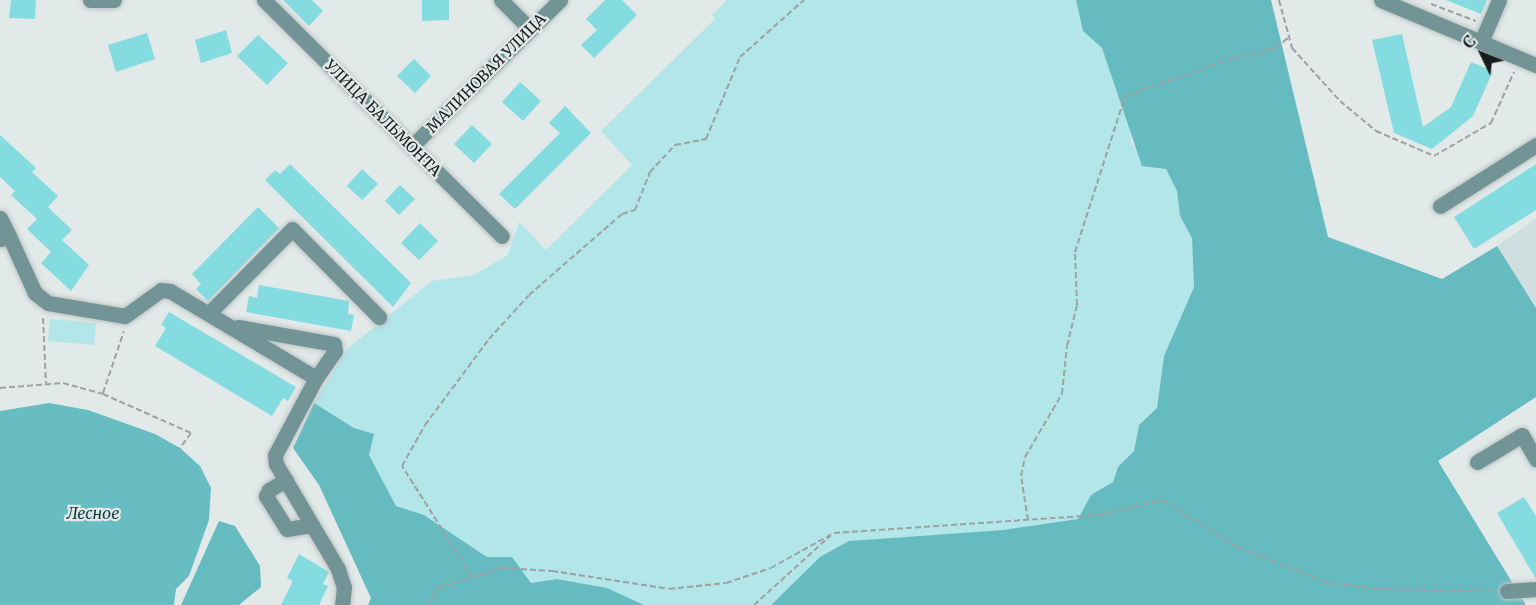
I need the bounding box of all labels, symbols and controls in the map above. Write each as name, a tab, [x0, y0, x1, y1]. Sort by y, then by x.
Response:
street label: МАЛИНОВАЯ УЛИЦА	[423, 10, 549, 136]
north arrow	[1452, 24, 1512, 84]
text: С	[1458, 31, 1480, 52]
street label: УЛИЦА БАЛЬМОНТА	[321, 56, 445, 180]
water label: Лесное	[67, 503, 119, 523]

